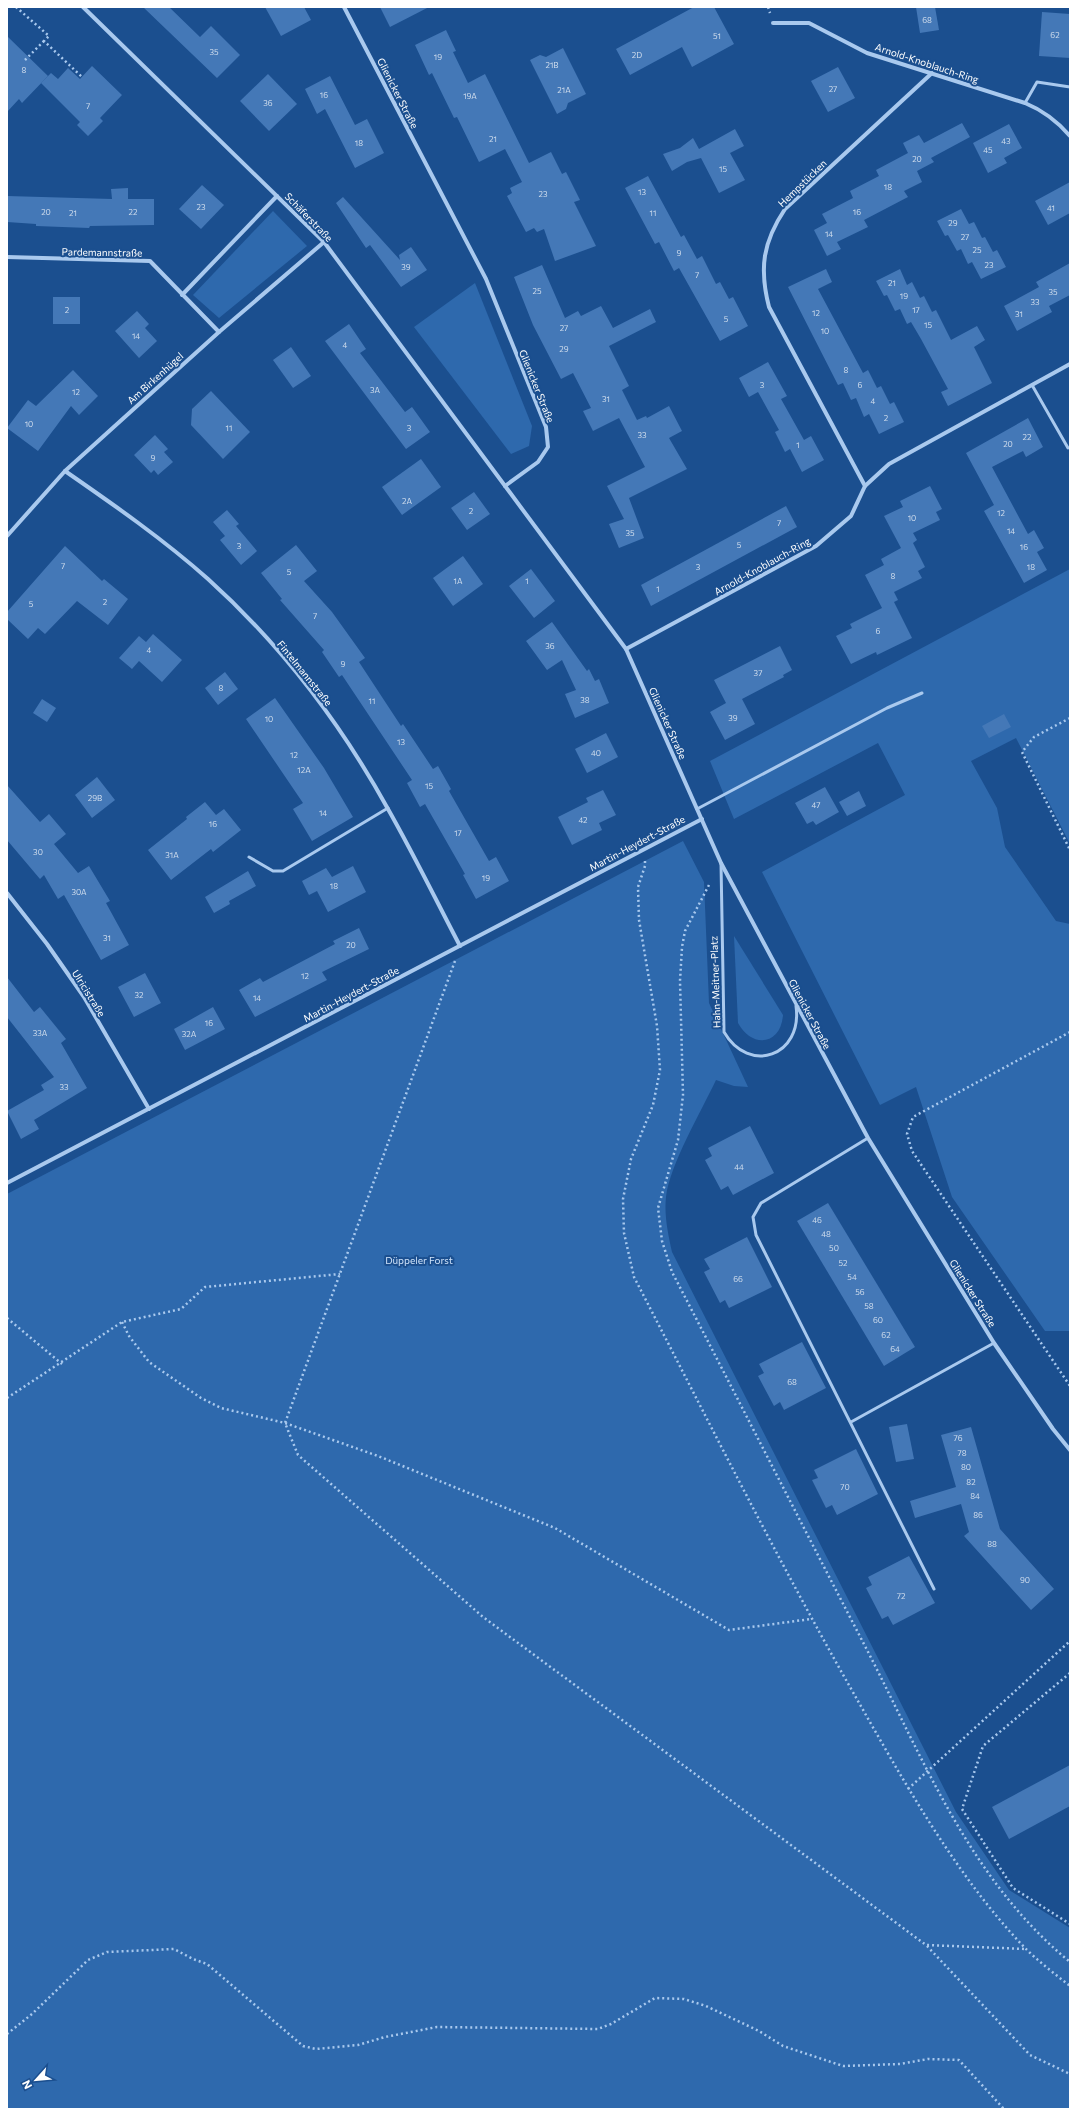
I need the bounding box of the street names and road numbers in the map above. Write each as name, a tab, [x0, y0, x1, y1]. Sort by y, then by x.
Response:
street label: Arnold-Knoblauch-Ring	[874, 41, 981, 86]
street label: Glienicker Straße	[375, 56, 421, 130]
street label: Hempstücken	[775, 157, 829, 209]
street label: Schäferstraße	[283, 190, 335, 244]
street label: Pardemannstraße	[61, 245, 143, 259]
street label: Glienicker Straße	[517, 348, 557, 424]
street label: Am Birkenhügel	[125, 350, 185, 406]
street label: Arnold-Knoblauch-Ring	[712, 534, 813, 597]
street label: Fintelmannstraße	[275, 638, 335, 708]
street label: Glienicker Straße	[647, 685, 689, 761]
street label: Martin-Heydert-Straße	[587, 813, 687, 873]
street label: Hahn-Meitner-Platz	[707, 936, 723, 1028]
street label: Martin-Heydert-Straße	[301, 964, 401, 1024]
street label: Ulricistraße	[70, 967, 108, 1019]
street label: Glienicker Straße	[786, 977, 834, 1051]
street label: Glienicker Straße	[947, 1257, 999, 1329]

